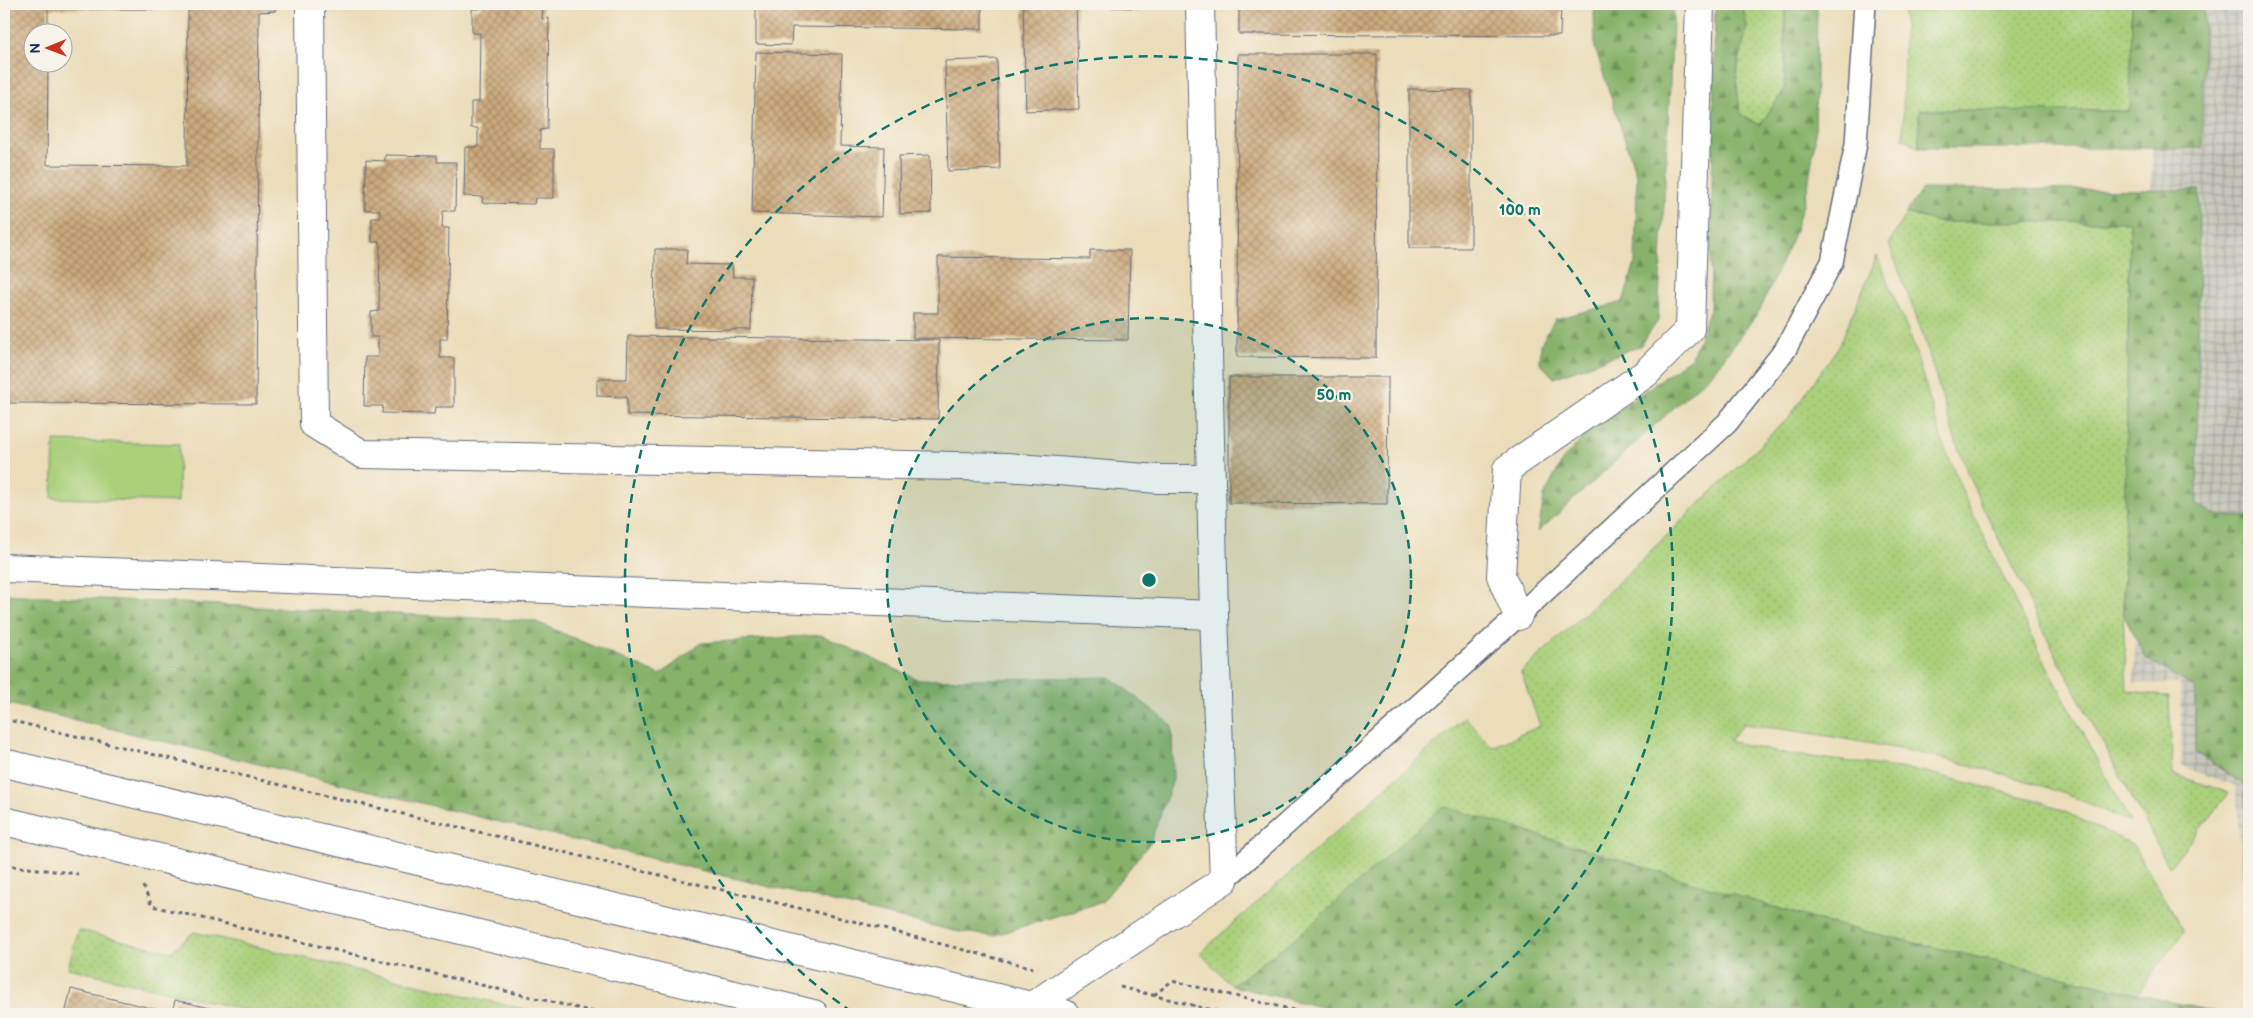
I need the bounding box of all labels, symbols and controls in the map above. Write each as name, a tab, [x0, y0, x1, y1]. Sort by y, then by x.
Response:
north arrow	[22, 22, 72, 72]
text: N	[27, 43, 44, 54]
text: 100 m	[1499, 201, 1541, 220]
text: 50 m	[1317, 386, 1352, 405]
centre of rings	[1140, 571, 1158, 589]

